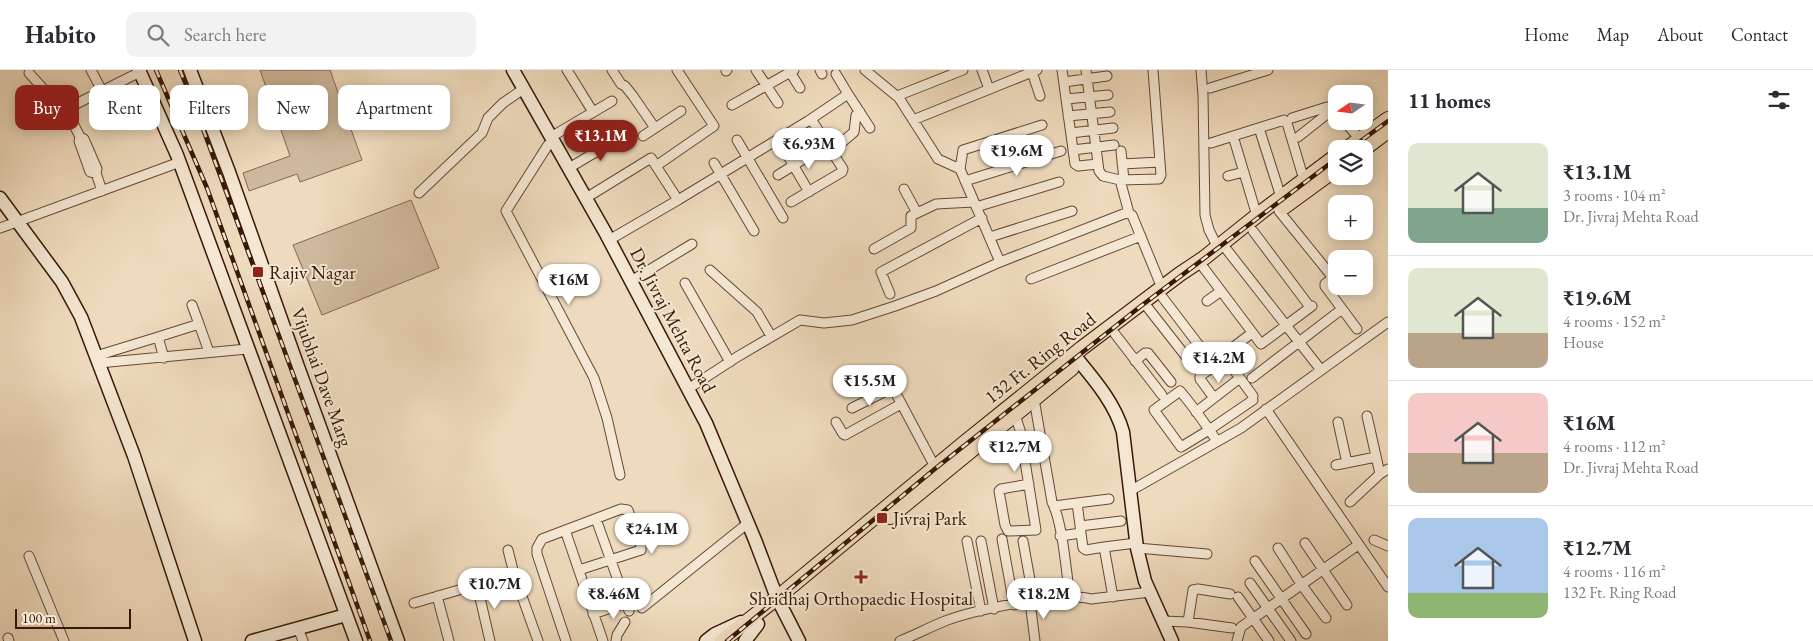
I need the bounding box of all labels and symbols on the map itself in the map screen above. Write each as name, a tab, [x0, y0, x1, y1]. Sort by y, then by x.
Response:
north arrow	[1328, 85, 1372, 130]
pin: ₹13.1M	[560, 119, 642, 162]
pin: ₹6.93M	[768, 128, 850, 170]
pin: ₹19.6M	[976, 134, 1058, 177]
street label: Dr. Jivraj Mehta Road	[624, 243, 722, 397]
place label: Rajiv Nagar	[269, 260, 356, 285]
pin: ₹16M	[539, 264, 599, 306]
marker: Rajiv Nagar	[251, 265, 265, 279]
street label: Vijubhai Dave Marg	[285, 304, 359, 451]
street label: 132 Ft. Ring Road	[979, 306, 1101, 409]
pin: ₹14.2M	[1178, 342, 1260, 384]
pin: ₹15.5M	[829, 364, 911, 407]
pin: ₹12.7M	[974, 430, 1056, 473]
place label: Jivraj Park	[891, 506, 968, 531]
marker: Jivraj Park	[875, 511, 889, 525]
pin: ₹24.1M	[611, 512, 693, 555]
pin: ₹10.7M	[454, 568, 536, 610]
marker: Shridhaj Orthopaedic Hospital	[854, 570, 868, 584]
pin: ₹8.46M	[573, 578, 655, 620]
pin: ₹18.2M	[1003, 578, 1085, 620]
place label: Shridhaj Orthopaedic Hospital	[749, 586, 974, 611]
scale bar	[15, 606, 131, 629]

